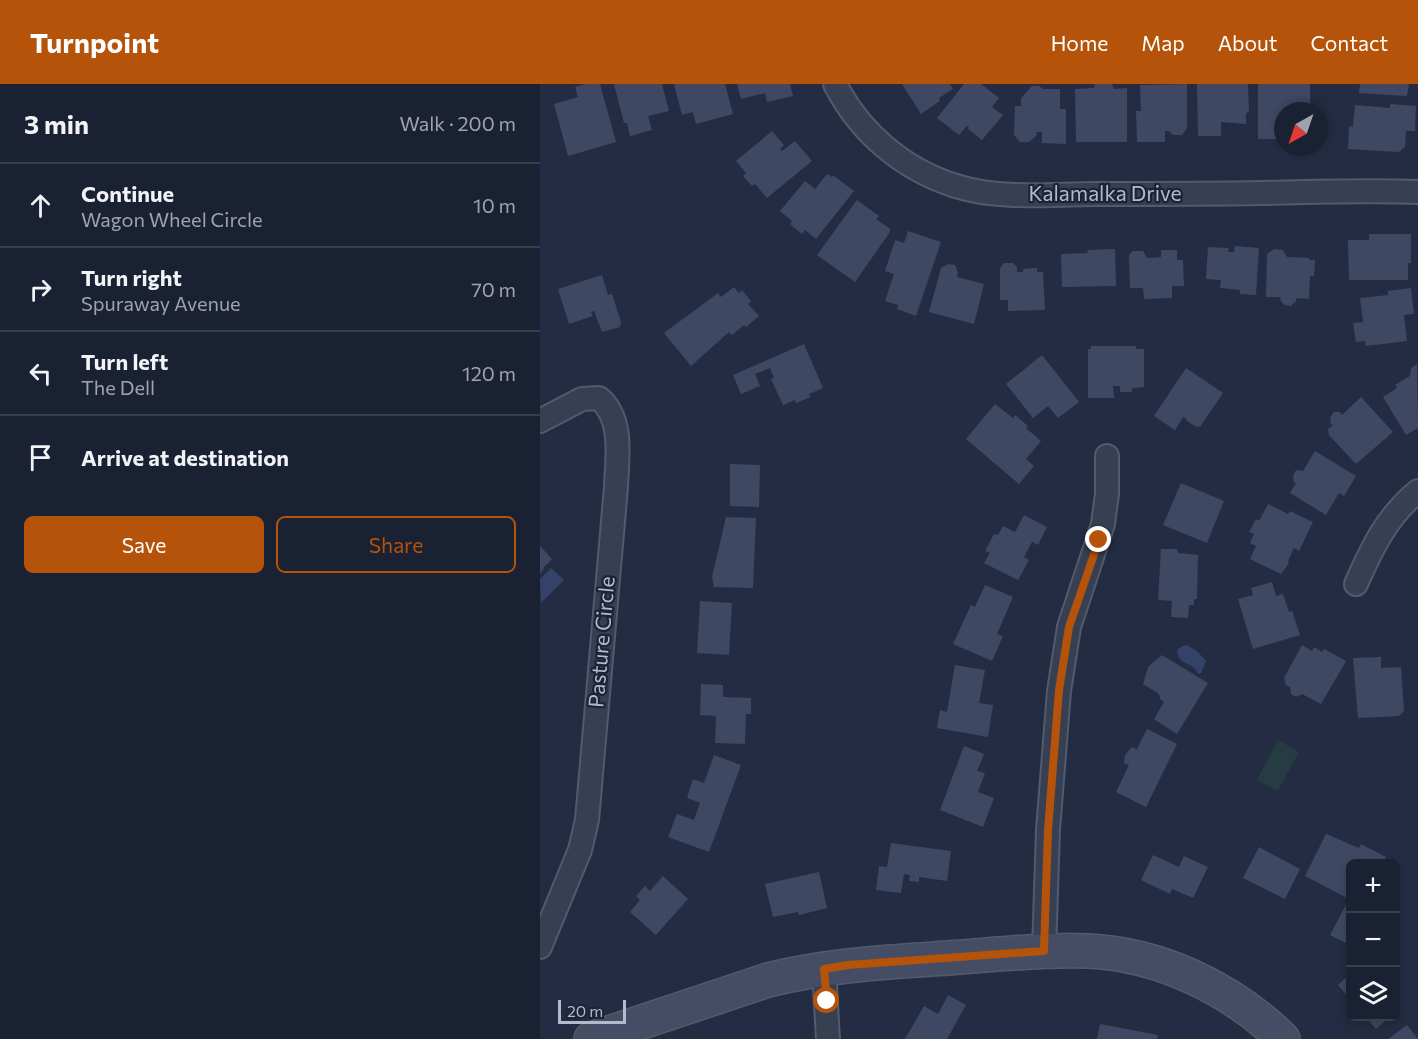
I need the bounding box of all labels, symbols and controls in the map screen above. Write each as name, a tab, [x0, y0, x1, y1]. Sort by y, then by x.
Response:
text: Turnpoint	[30, 25, 159, 59]
text: Home	[1051, 30, 1108, 55]
text: Map	[1141, 30, 1185, 55]
text: About	[1218, 30, 1277, 55]
text: Contact	[1310, 30, 1388, 55]
north arrow	[1274, 102, 1328, 156]
text: 3 min	[24, 108, 89, 139]
text: Walk · 200 m	[399, 111, 516, 135]
text: Continue	[81, 180, 174, 207]
street label: Kalamalka Drive	[1028, 180, 1182, 205]
icon: ahead	[24, 189, 57, 222]
text: 10 m	[473, 193, 516, 217]
text: Wagon Wheel Circle	[81, 207, 263, 231]
text: Turn right	[81, 264, 182, 291]
icon: right	[24, 273, 57, 306]
text: 70 m	[471, 277, 516, 301]
text: Spuraway Avenue	[81, 291, 241, 315]
text: Turn left	[81, 348, 168, 375]
icon: left	[24, 357, 57, 390]
text: 120 m	[462, 361, 516, 385]
text: The Dell	[81, 375, 155, 399]
icon: arrive	[24, 441, 57, 474]
text: Arrive at destination	[81, 444, 289, 471]
button: Save	[24, 516, 264, 573]
button: Share	[276, 516, 516, 573]
route end	[1085, 526, 1111, 552]
street label: Pasture Circle	[582, 575, 619, 709]
map controls	[1346, 859, 1400, 1021]
button: +	[1346, 859, 1400, 913]
button: −	[1346, 913, 1400, 967]
button: layers	[1346, 967, 1400, 1021]
route start	[813, 987, 839, 1013]
scale bar	[558, 997, 626, 1024]
text: 20 m	[567, 1001, 603, 1020]

